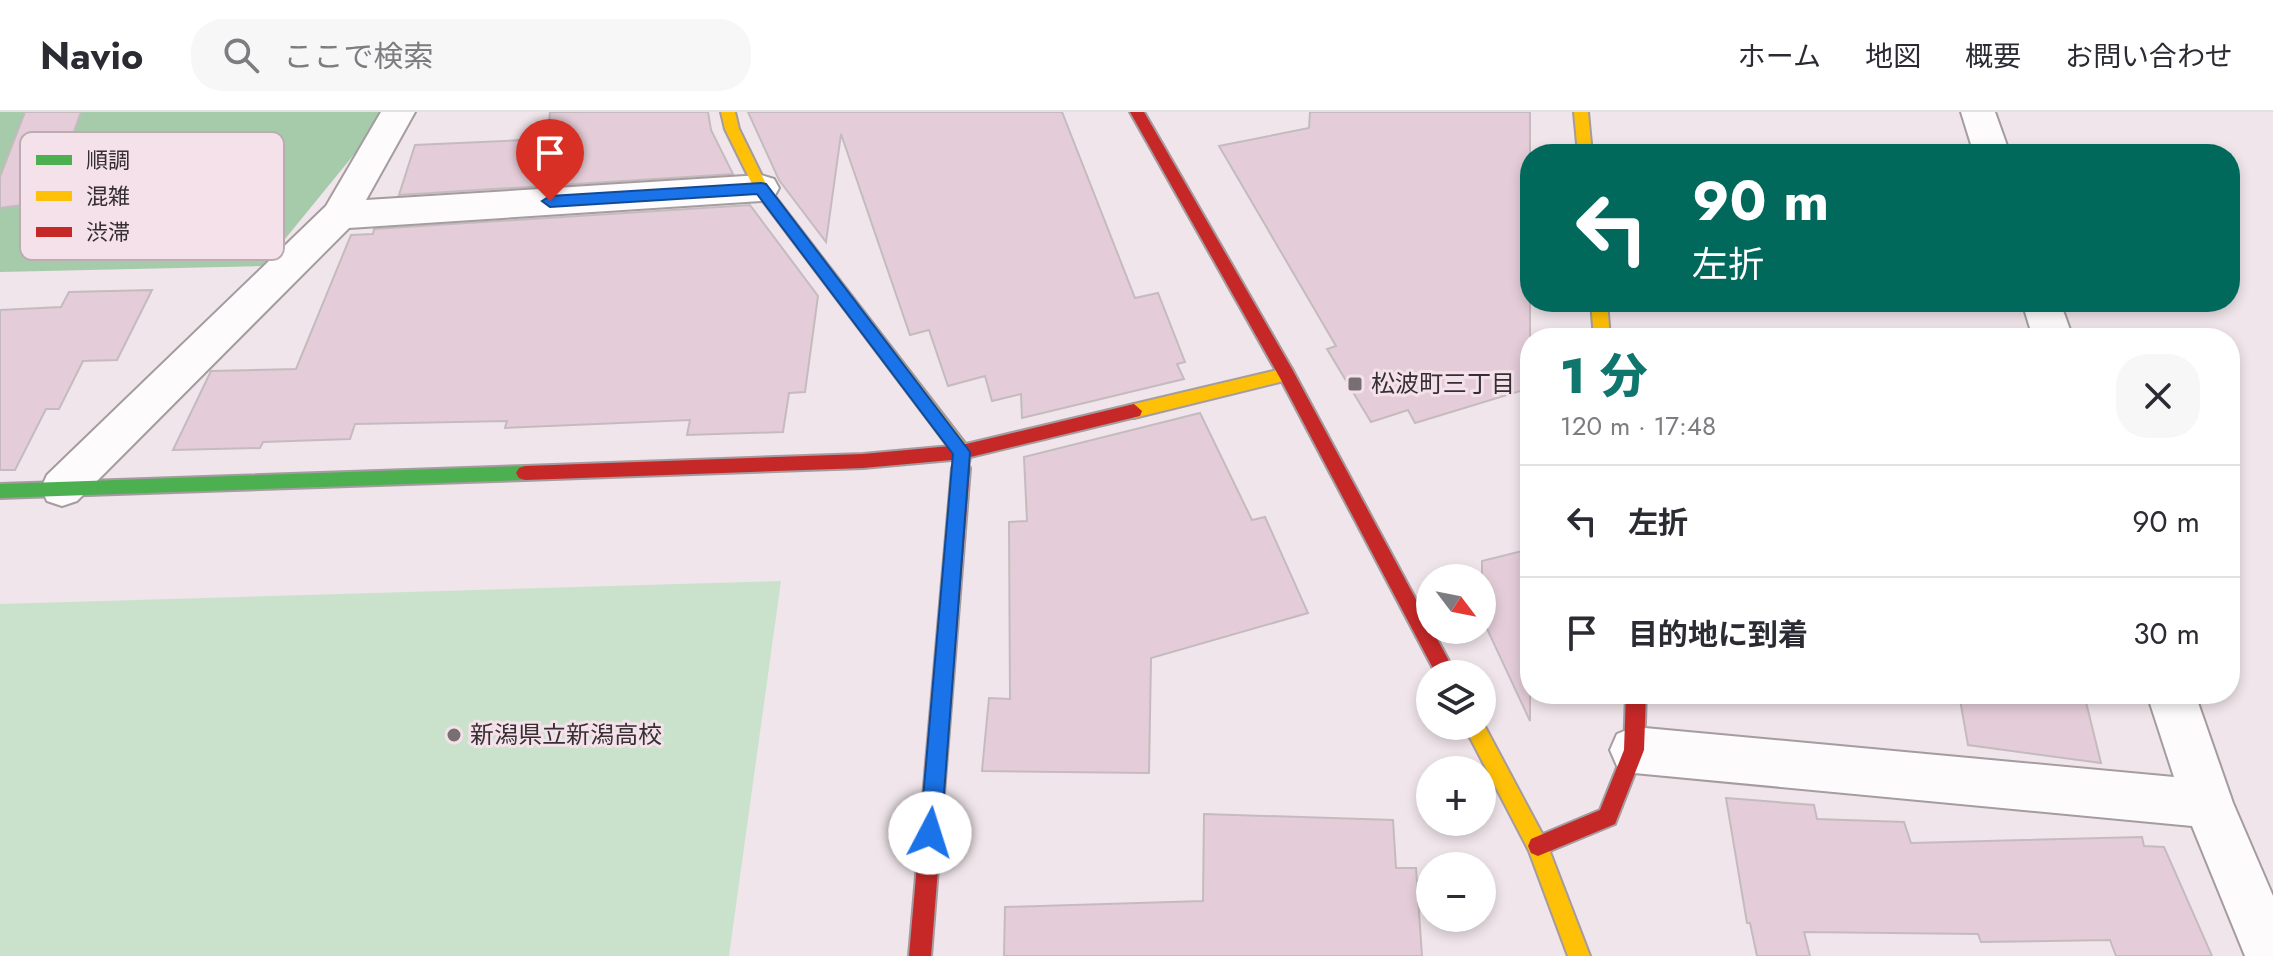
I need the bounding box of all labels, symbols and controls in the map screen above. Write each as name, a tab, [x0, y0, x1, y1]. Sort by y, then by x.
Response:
search box	[191, 19, 751, 91]
text: Navio	[40, 28, 143, 83]
icon: search	[219, 33, 263, 77]
text: ここで検索	[283, 35, 433, 78]
text: ホーム	[1738, 36, 1821, 77]
text: 地図	[1865, 36, 1921, 77]
text: 概要	[1965, 36, 2021, 77]
text: お問い合わせ	[2065, 36, 2233, 77]
pin	[516, 119, 584, 201]
icon: arrive	[528, 131, 572, 175]
legend	[20, 132, 284, 260]
text: 順調	[86, 144, 130, 176]
text: 90 m	[1692, 160, 1829, 241]
icon: left	[1560, 176, 1664, 280]
text: 混雑	[86, 180, 130, 212]
text: 渋滞	[86, 216, 130, 248]
text: 左折	[1692, 238, 1764, 290]
text: 1 分	[1560, 342, 1648, 411]
button: close	[2116, 354, 2200, 438]
place label: 松波町三丁目	[1371, 366, 1515, 401]
marker: 松波町三丁目	[1346, 375, 1364, 393]
text: 120 m · 17:48	[1560, 407, 1716, 445]
icon: left	[1560, 499, 1604, 543]
text: 90 m	[2132, 500, 2200, 543]
text: 左折	[1628, 501, 1688, 544]
north arrow	[1416, 564, 1496, 644]
map controls	[1416, 564, 1496, 932]
icon: arrive	[1560, 611, 1604, 655]
text: 30 m	[2133, 612, 2200, 655]
text: 目的地に到着	[1628, 613, 1808, 656]
button: layers	[1416, 660, 1496, 740]
place label: 新潟県立新潟高校	[470, 717, 662, 752]
marker: 新潟県立新潟高校	[445, 726, 463, 744]
button: +	[1416, 756, 1496, 836]
position arrow	[888, 791, 972, 875]
button: −	[1416, 852, 1496, 932]

